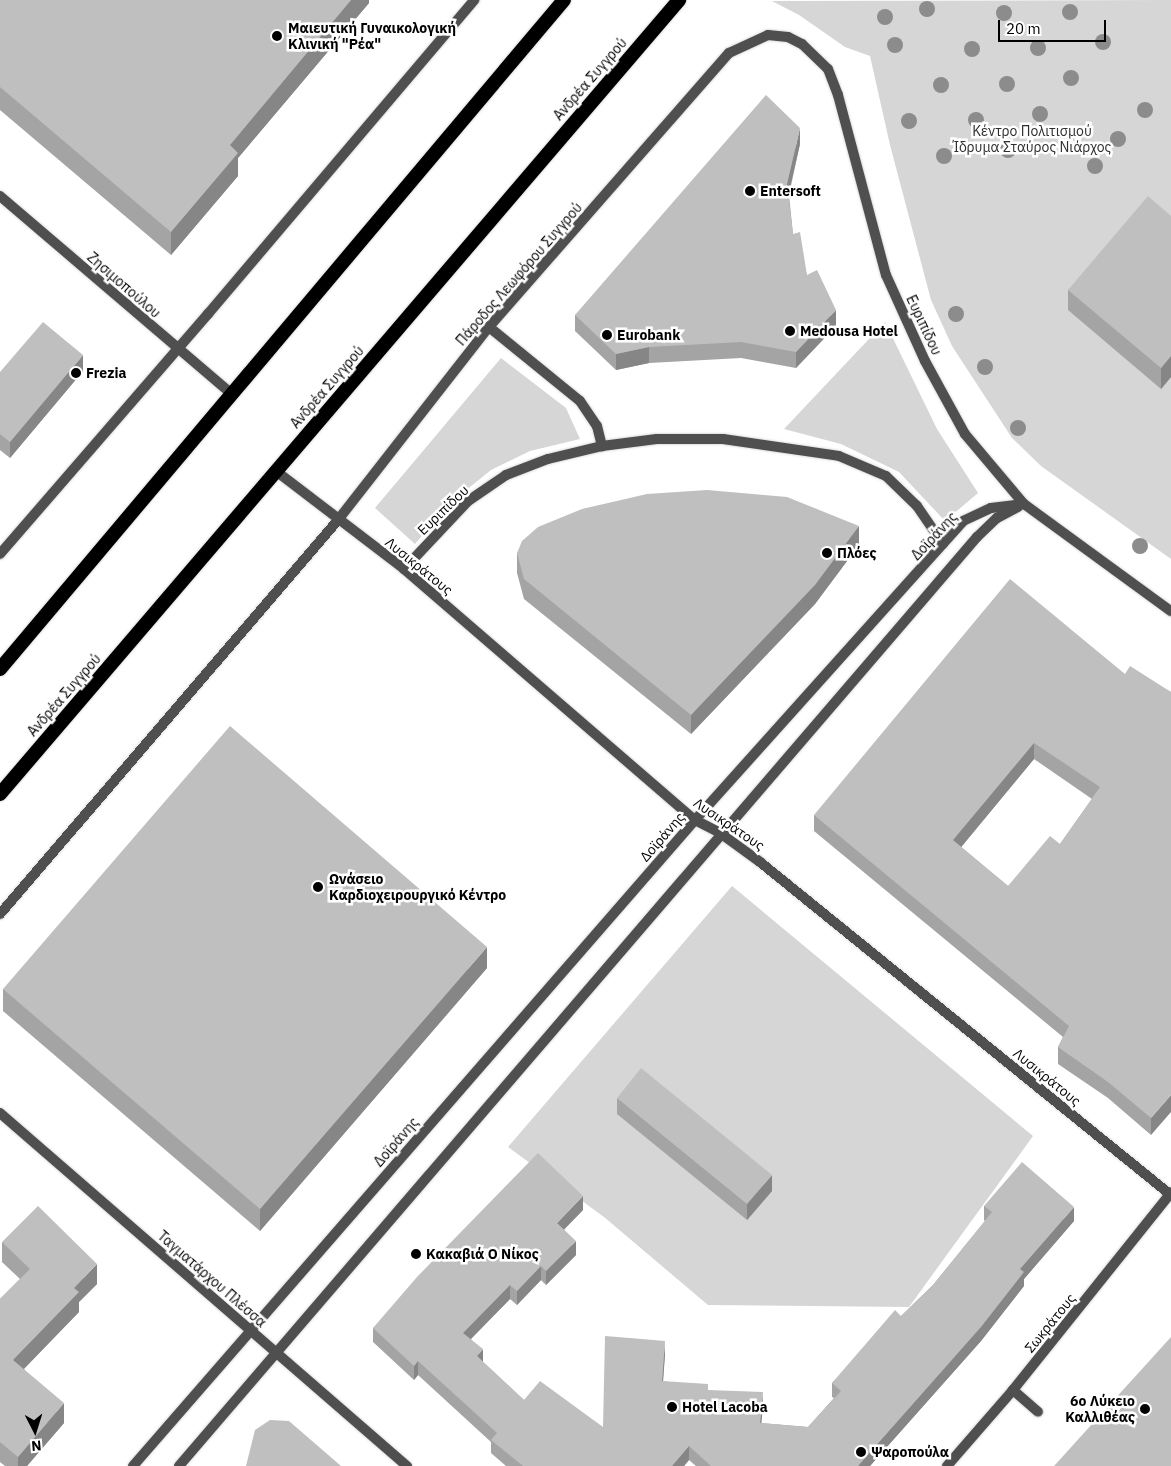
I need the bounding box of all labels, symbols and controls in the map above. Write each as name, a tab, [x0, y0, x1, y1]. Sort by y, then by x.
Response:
scale bar	[1001, 10, 1108, 42]
text: 20 m	[1006, 19, 1041, 38]
place label: Μαιευτική Γυναικολογική Κλινική "Ρέα"	[288, 20, 456, 52]
marker: Μαιευτική Γυναικολογική Κλινική "Ρέα"	[270, 29, 284, 43]
street label: Ανδρέα Συγγρού	[550, 34, 630, 124]
park label: Κέντρο Πολιτισμού Ίδρυμα Σταύρος Νιάρχος	[953, 123, 1111, 156]
place label: Entersoft	[760, 183, 821, 199]
marker: Entersoft	[744, 185, 756, 197]
street label: Πάροδος Λεωφόρου Συγγρού	[452, 199, 586, 349]
street label: Ζησιμοπούλου	[84, 249, 164, 321]
street label: Ευριπίδου	[903, 292, 945, 358]
place label: Medousa Hotel	[800, 323, 898, 339]
marker: Medousa Hotel	[784, 325, 796, 337]
place label: Eurobank	[617, 327, 680, 343]
marker: Eurobank	[601, 329, 613, 341]
street label: Ανδρέα Συγγρού	[287, 342, 367, 432]
place label: Frezia	[86, 365, 126, 381]
marker: Frezia	[70, 367, 82, 379]
street label: Ευριπίδου	[414, 482, 472, 538]
street label: Δοϊράνης	[907, 508, 961, 564]
street label: Λυσικράτους	[382, 534, 456, 598]
place label: Πλόες	[837, 545, 877, 561]
marker: Πλόες	[821, 547, 833, 559]
street label: Ανδρέα Συγγρού	[24, 650, 104, 740]
street label: Λυσικράτους	[690, 794, 768, 854]
street label: Δοϊράνης	[636, 809, 688, 865]
place label: Ωνάσειο Καρδιοχειρουργικό Κέντρο	[329, 871, 506, 904]
marker: Ωνάσειο Καρδιοχειρουργικό Κέντρο	[311, 880, 325, 894]
street label: Λυσικράτους	[1010, 1045, 1084, 1109]
street label: Δοϊράνης	[370, 1114, 422, 1170]
street label: Ταγματάρχου Πλέσσα	[154, 1227, 270, 1331]
place label: Κακαβιά Ο Νίκος	[426, 1246, 539, 1262]
marker: Κακαβιά Ο Νίκος	[410, 1248, 422, 1260]
street label: Σωκράτους	[1021, 1290, 1079, 1356]
place label: 6ο Λύκειο Καλλιθέας	[1065, 1393, 1135, 1425]
place label: Hotel Lacoba	[682, 1399, 768, 1415]
marker: Hotel Lacoba	[666, 1401, 678, 1413]
marker: 6ο Λύκειο Καλλιθέας	[1139, 1403, 1151, 1415]
north arrow	[10, 1406, 60, 1456]
text: N	[30, 1437, 42, 1455]
place label: Ψαροπούλα	[871, 1444, 949, 1460]
marker: Ψαροπούλα	[855, 1446, 867, 1458]

